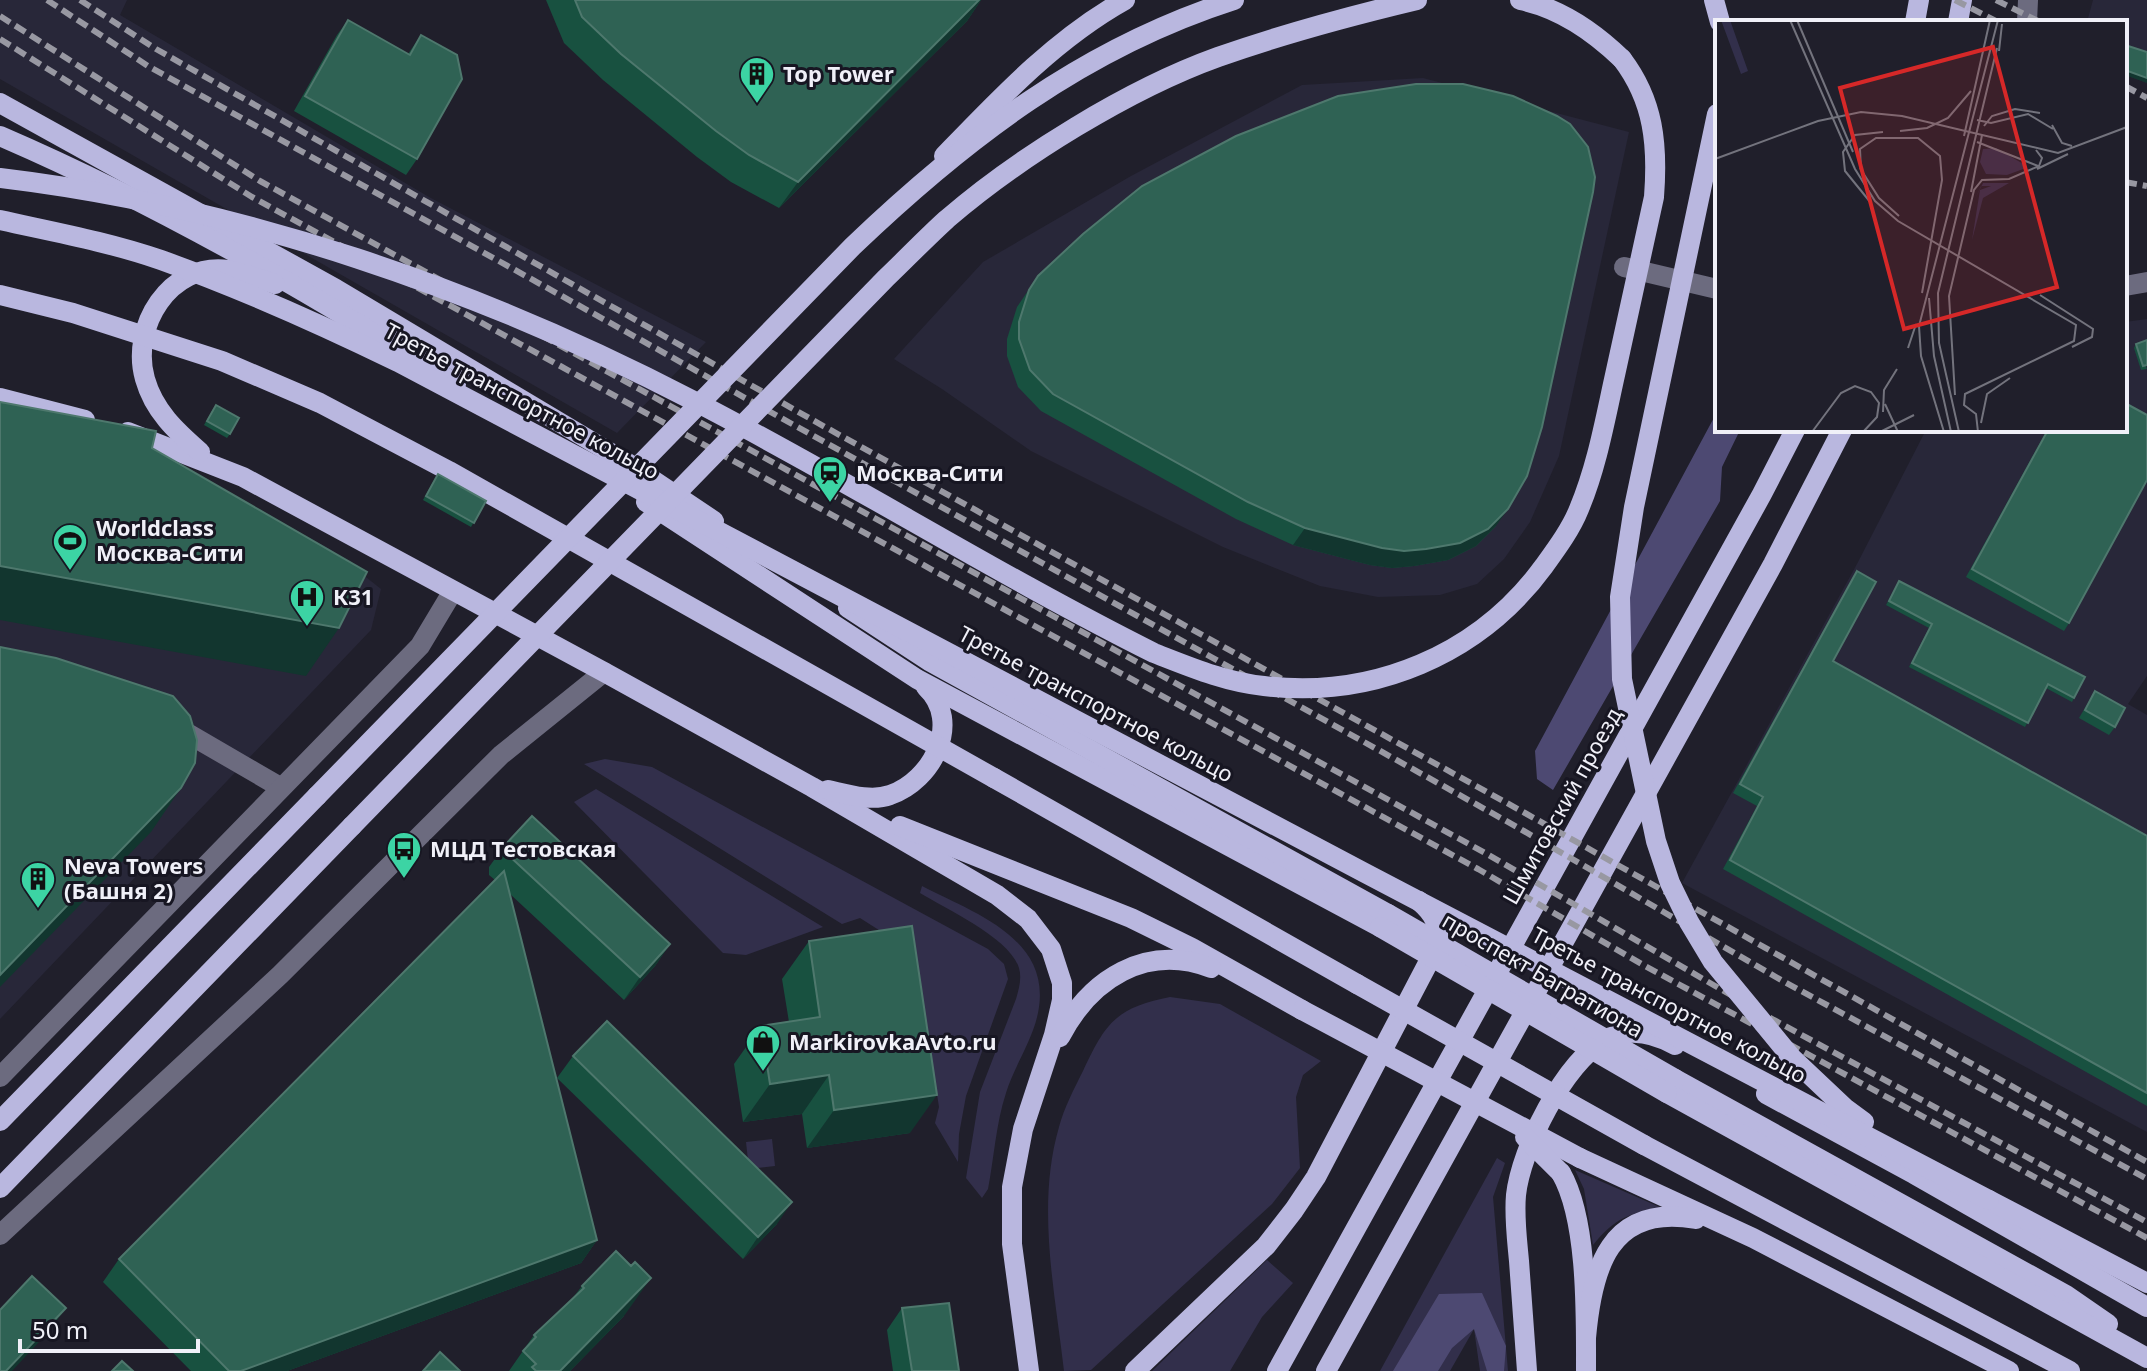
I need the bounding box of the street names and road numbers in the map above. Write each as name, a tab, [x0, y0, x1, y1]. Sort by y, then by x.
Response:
street label: Третье транспортное кольцо	[380, 315, 665, 485]
street label: Третье транспортное кольцо	[954, 618, 1239, 788]
street label: Шмитовский проезд	[1495, 701, 1628, 909]
street label: проспект Багратиона	[1438, 904, 1649, 1044]
street label: Третье транспортное кольцо	[1527, 919, 1812, 1089]

